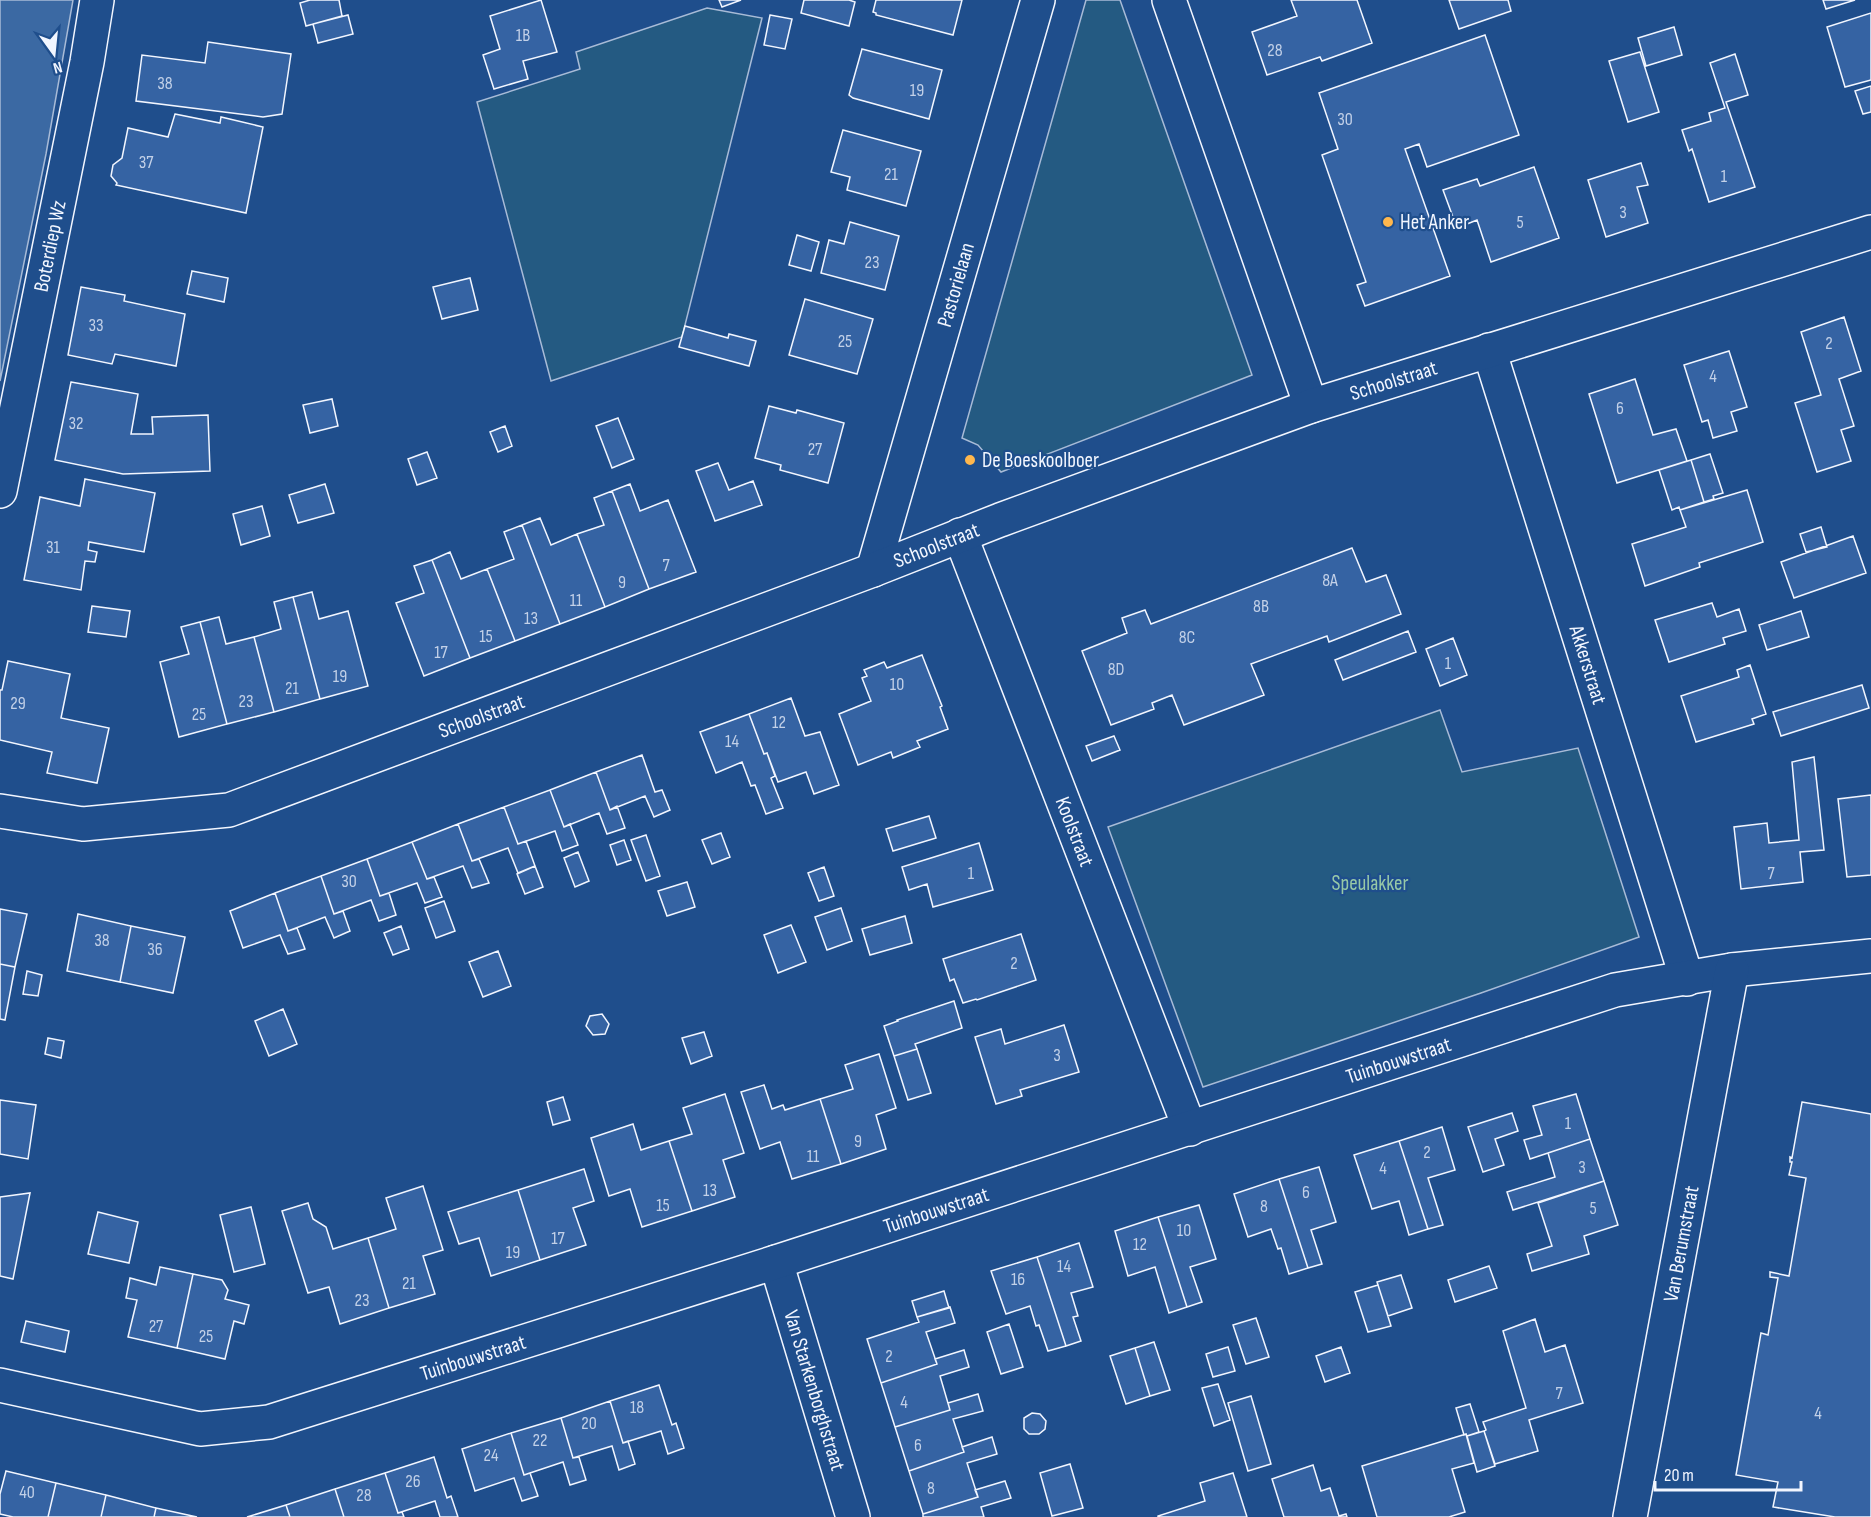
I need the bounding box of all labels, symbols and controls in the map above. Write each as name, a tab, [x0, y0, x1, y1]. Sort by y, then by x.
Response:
north arrow	[24, 24, 84, 84]
house number: 1B	[516, 25, 530, 46]
house number: 28	[1267, 40, 1283, 61]
text: N	[51, 57, 64, 77]
house number: 38	[157, 73, 173, 94]
house number: 19	[910, 80, 924, 101]
house number: 30	[1337, 109, 1353, 130]
house number: 37	[139, 152, 154, 173]
house number: 21	[884, 164, 899, 185]
house number: 1	[1721, 166, 1728, 187]
street label: Boterdiep Wz	[28, 198, 71, 294]
house number: 3	[1619, 202, 1627, 223]
place label: Het Anker	[1400, 210, 1469, 235]
house number: 5	[1516, 212, 1524, 233]
marker: Het Anker	[1381, 215, 1395, 229]
street label: Pastorielaan	[932, 240, 980, 330]
house number: 23	[865, 252, 880, 273]
house number: 33	[88, 315, 104, 336]
house number: 25	[838, 331, 852, 352]
house number: 2	[1825, 333, 1833, 354]
street label: Schoolstraat	[1347, 355, 1440, 406]
house number: 4	[1709, 366, 1717, 387]
house number: 6	[1616, 398, 1624, 419]
house number: 32	[69, 413, 83, 434]
house number: 27	[808, 439, 823, 460]
place label: De Boeskoolboer	[982, 448, 1099, 473]
marker: De Boeskoolboer	[963, 453, 977, 467]
street label: Schoolstraat	[890, 517, 983, 573]
house number: 31	[46, 537, 61, 558]
house number: 7	[662, 555, 670, 576]
house number: 8A	[1322, 570, 1338, 591]
house number: 9	[618, 572, 626, 593]
house number: 11	[570, 590, 583, 611]
house number: 8B	[1253, 596, 1269, 617]
house number: 13	[524, 608, 538, 629]
street label: Akkerstraat	[1564, 621, 1612, 707]
house number: 15	[479, 626, 493, 647]
house number: 8C	[1179, 627, 1195, 648]
house number: 17	[434, 642, 449, 663]
house number: 1	[1445, 653, 1452, 674]
house number: 8D	[1108, 659, 1124, 680]
house number: 19	[333, 666, 347, 687]
house number: 10	[890, 674, 904, 695]
house number: 21	[285, 678, 300, 699]
street label: Schoolstraat	[435, 689, 528, 743]
house number: 23	[239, 691, 254, 712]
house number: 29	[10, 693, 26, 714]
house number: 25	[192, 704, 206, 725]
house number: 12	[772, 712, 786, 733]
house number: 14	[725, 731, 739, 752]
street label: Koolstraat	[1050, 793, 1100, 870]
house number: 1	[968, 863, 975, 884]
house number: 7	[1767, 863, 1775, 884]
house number: 30	[341, 871, 357, 892]
park label: Speulakker	[1331, 871, 1409, 896]
house number: 38	[94, 930, 110, 951]
house number: 36	[147, 939, 163, 960]
house number: 2	[1010, 953, 1018, 974]
street label: Tuinbouwstraat	[1343, 1032, 1454, 1089]
house number: 3	[1053, 1045, 1061, 1066]
house number: 1	[1565, 1113, 1572, 1134]
house number: 9	[854, 1131, 862, 1152]
house number: 2	[1423, 1142, 1431, 1163]
house number: 11	[807, 1146, 820, 1167]
house number: 3	[1578, 1157, 1586, 1178]
house number: 4	[1379, 1158, 1387, 1179]
house number: 13	[703, 1180, 717, 1201]
street label: Tuinbouwstraat	[880, 1181, 992, 1239]
house number: 6	[1302, 1182, 1310, 1203]
street label: Van Berumstraat	[1658, 1184, 1704, 1304]
house number: 15	[656, 1195, 670, 1216]
house number: 8	[1260, 1196, 1268, 1217]
house number: 5	[1589, 1198, 1597, 1219]
house number: 10	[1177, 1220, 1191, 1241]
house number: 17	[551, 1228, 566, 1249]
house number: 12	[1133, 1234, 1147, 1255]
house number: 19	[506, 1242, 520, 1263]
house number: 14	[1057, 1256, 1071, 1277]
house number: 16	[1011, 1269, 1025, 1290]
house number: 21	[402, 1273, 417, 1294]
house number: 23	[355, 1290, 370, 1311]
street label: Van Starkenborghstraat	[779, 1307, 851, 1474]
house number: 27	[149, 1316, 164, 1337]
house number: 25	[199, 1326, 213, 1347]
street label: Tuinbouwstraat	[417, 1329, 529, 1386]
house number: 2	[885, 1346, 893, 1367]
house number: 7	[1555, 1383, 1563, 1404]
house number: 4	[900, 1392, 908, 1413]
house number: 18	[630, 1397, 644, 1418]
house number: 4	[1814, 1403, 1822, 1424]
house number: 20	[581, 1413, 597, 1434]
house number: 22	[533, 1430, 547, 1451]
house number: 6	[914, 1435, 922, 1456]
house number: 24	[484, 1445, 499, 1466]
scale bar	[1655, 1454, 1800, 1492]
text: 20 m	[1664, 1465, 1694, 1486]
house number: 26	[405, 1471, 421, 1492]
house number: 8	[927, 1478, 935, 1499]
house number: 40	[19, 1482, 35, 1503]
house number: 28	[356, 1485, 372, 1506]

